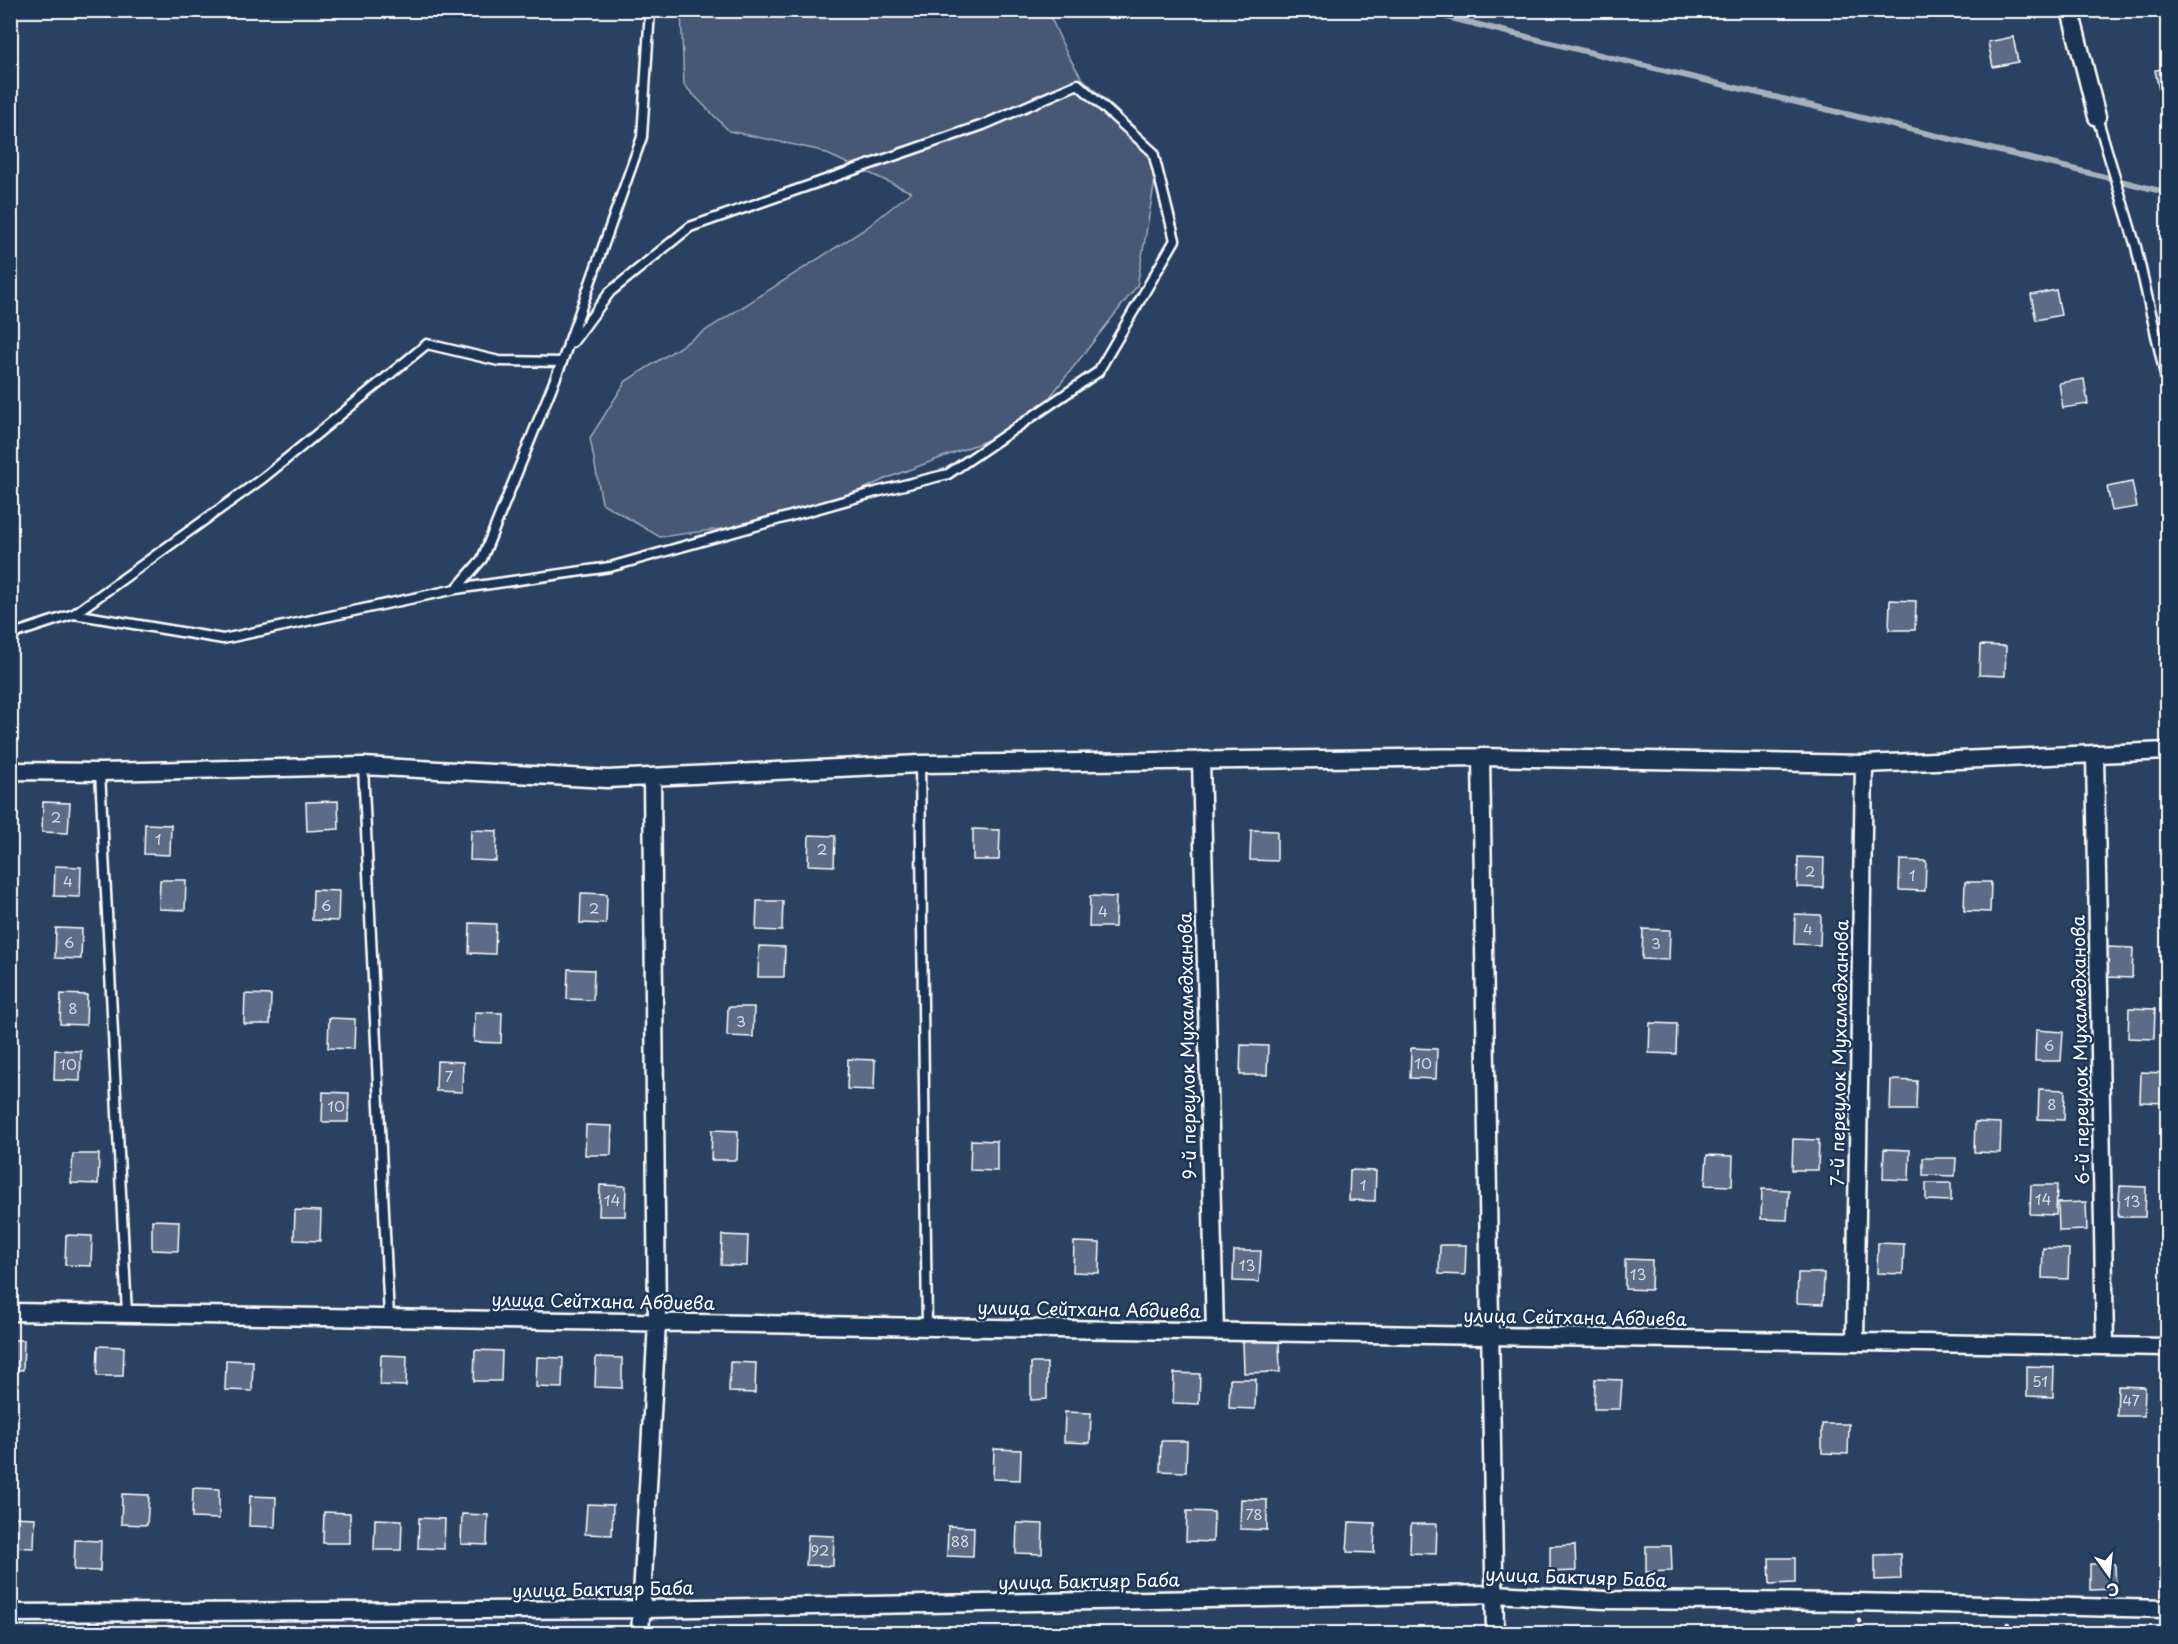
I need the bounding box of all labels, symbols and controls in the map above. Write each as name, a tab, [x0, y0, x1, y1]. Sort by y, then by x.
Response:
house number: 2	[51, 805, 61, 828]
house number: 1	[155, 827, 161, 850]
house number: 2	[817, 837, 827, 860]
house number: 2	[1805, 859, 1815, 882]
house number: 1	[1909, 863, 1915, 886]
house number: 4	[63, 869, 73, 892]
house number: 6	[321, 893, 331, 916]
house number: 2	[589, 896, 599, 919]
house number: 4	[1098, 899, 1108, 922]
street label: 9-й переулок Мухамедханова	[1171, 911, 1202, 1180]
street label: 6-й переулок Мухамедханова	[2064, 914, 2095, 1185]
house number: 4	[1803, 917, 1813, 940]
street label: 7-й переулок Мухамедханова	[1823, 919, 1854, 1186]
house number: 6	[64, 930, 74, 953]
house number: 3	[1651, 931, 1661, 954]
house number: 8	[68, 996, 78, 1019]
house number: 3	[736, 1009, 746, 1032]
house number: 6	[2044, 1033, 2054, 1056]
house number: 10	[1414, 1051, 1432, 1074]
house number: 10	[59, 1052, 77, 1075]
house number: 7	[445, 1064, 454, 1087]
house number: 8	[2047, 1092, 2057, 1115]
house number: 10	[327, 1094, 345, 1117]
house number: 1	[1360, 1173, 1366, 1196]
house number: 14	[2035, 1187, 2051, 1210]
house number: 14	[604, 1188, 620, 1211]
house number: 13	[2124, 1189, 2140, 1212]
house number: 13	[1239, 1253, 1255, 1276]
house number: 13	[1630, 1262, 1646, 1285]
street label: улица Сейтхана Абдиева	[491, 1285, 716, 1316]
street label: улица Сейтхана Абдиева	[977, 1293, 1202, 1324]
street label: улица Сейтхана Абдиева	[1463, 1301, 1688, 1332]
house number: 51	[2032, 1369, 2048, 1392]
house number: 47	[2122, 1388, 2140, 1411]
house number: 78	[1245, 1502, 1263, 1525]
house number: 88	[951, 1529, 969, 1552]
house number: 92	[811, 1538, 829, 1561]
north arrow	[2079, 1545, 2139, 1605]
street label: улица Бактияр Баба	[1485, 1560, 1668, 1593]
street label: улица Бактияр Баба	[998, 1565, 1181, 1596]
street label: улица Бактияр Баба	[512, 1573, 695, 1604]
text: С	[2104, 1577, 2122, 1604]

